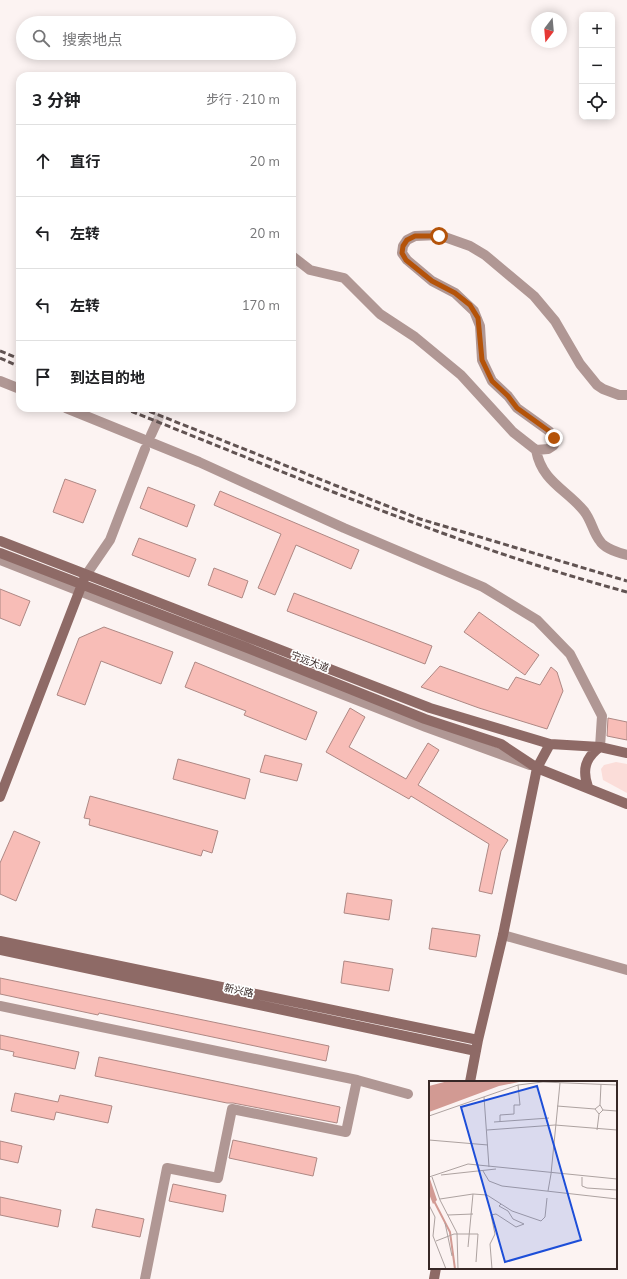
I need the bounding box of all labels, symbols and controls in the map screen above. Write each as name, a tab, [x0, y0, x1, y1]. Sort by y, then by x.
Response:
north arrow	[531, 12, 567, 48]
map controls	[579, 12, 615, 120]
button: +	[579, 12, 615, 48]
search box	[16, 16, 296, 60]
icon: search	[30, 27, 52, 49]
text: 搜索地点	[62, 30, 122, 49]
button: −	[579, 48, 615, 84]
button: locate	[579, 84, 615, 120]
text: 3 分钟	[32, 89, 81, 110]
text: 步行 · 210 m	[206, 91, 280, 107]
icon: ahead	[32, 150, 54, 172]
text: 直行	[70, 152, 100, 171]
text: 20 m	[250, 153, 280, 169]
icon: left	[32, 222, 54, 244]
text: 左转	[70, 224, 100, 243]
text: 20 m	[250, 225, 280, 241]
route start	[430, 227, 448, 245]
icon: left	[32, 294, 54, 316]
text: 左转	[70, 296, 100, 315]
text: 170 m	[242, 297, 280, 313]
icon: arrive	[32, 366, 54, 388]
text: 到达目的地	[70, 368, 145, 387]
route end	[545, 429, 563, 447]
street label: 宁远大道	[289, 648, 331, 675]
street label: 新兴路	[223, 981, 255, 1000]
inset map	[429, 1081, 617, 1269]

